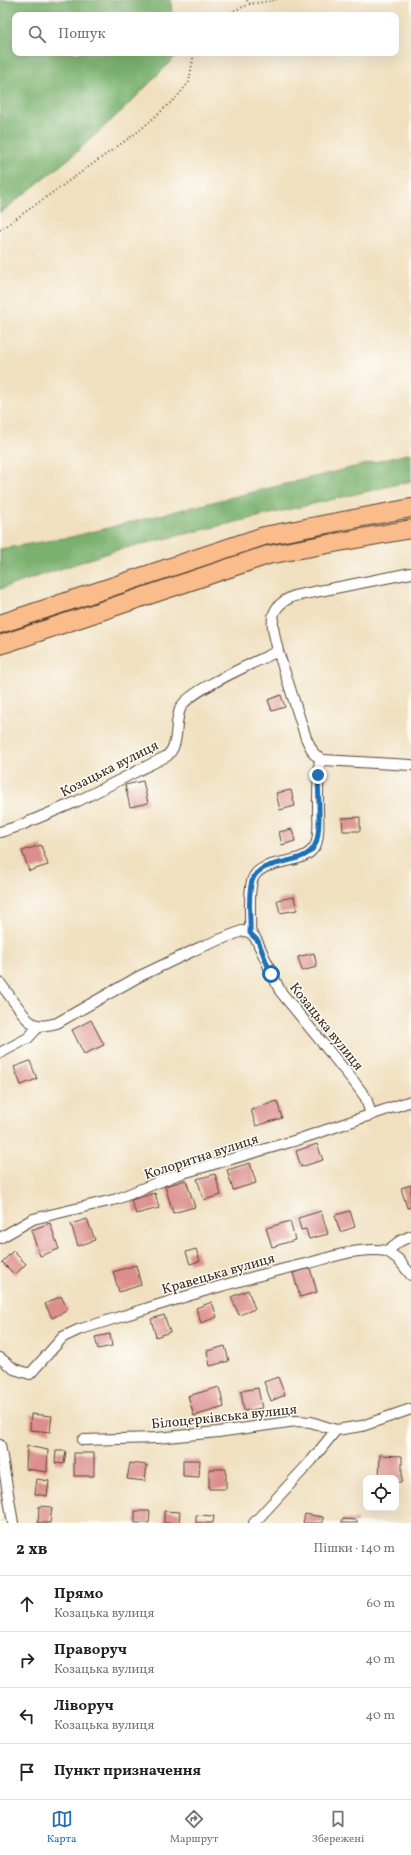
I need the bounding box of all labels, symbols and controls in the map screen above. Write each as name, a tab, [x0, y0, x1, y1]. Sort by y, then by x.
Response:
search box	[12, 12, 399, 56]
icon: search	[26, 23, 48, 45]
text: Пошук	[58, 24, 106, 45]
street label: Козацька вулиця	[57, 736, 162, 802]
route end	[309, 766, 327, 784]
route start	[262, 965, 280, 983]
street label: Козацька вулиця	[284, 979, 367, 1075]
street label: Колоритна вулиця	[142, 1130, 261, 1185]
street label: Кравецька вулиця	[160, 1249, 277, 1300]
street label: Білоцерківська вулиця	[150, 1400, 298, 1435]
map controls	[363, 1475, 399, 1511]
button: locate	[363, 1475, 399, 1511]
text: 2 хв	[16, 1538, 48, 1561]
text: Пішки · 140 m	[314, 1540, 395, 1558]
text: Прямо	[54, 1584, 103, 1605]
icon: ahead	[16, 1593, 38, 1615]
text: 60 m	[367, 1595, 395, 1613]
text: Козацька вулиця	[54, 1605, 154, 1623]
text: Праворуч	[54, 1640, 127, 1661]
icon: right	[16, 1649, 38, 1671]
text: 40 m	[366, 1651, 395, 1669]
text: Козацька вулиця	[54, 1661, 154, 1679]
text: Ліворуч	[54, 1696, 114, 1717]
icon: left	[16, 1705, 38, 1727]
text: 40 m	[366, 1707, 395, 1725]
text: Козацька вулиця	[54, 1717, 154, 1735]
icon: arrive	[16, 1761, 38, 1783]
text: Пункт призначення	[54, 1761, 201, 1782]
tab: Карта	[47, 1808, 77, 1847]
tab: Маршрут	[170, 1808, 218, 1847]
tab: Збережені	[312, 1808, 364, 1847]

